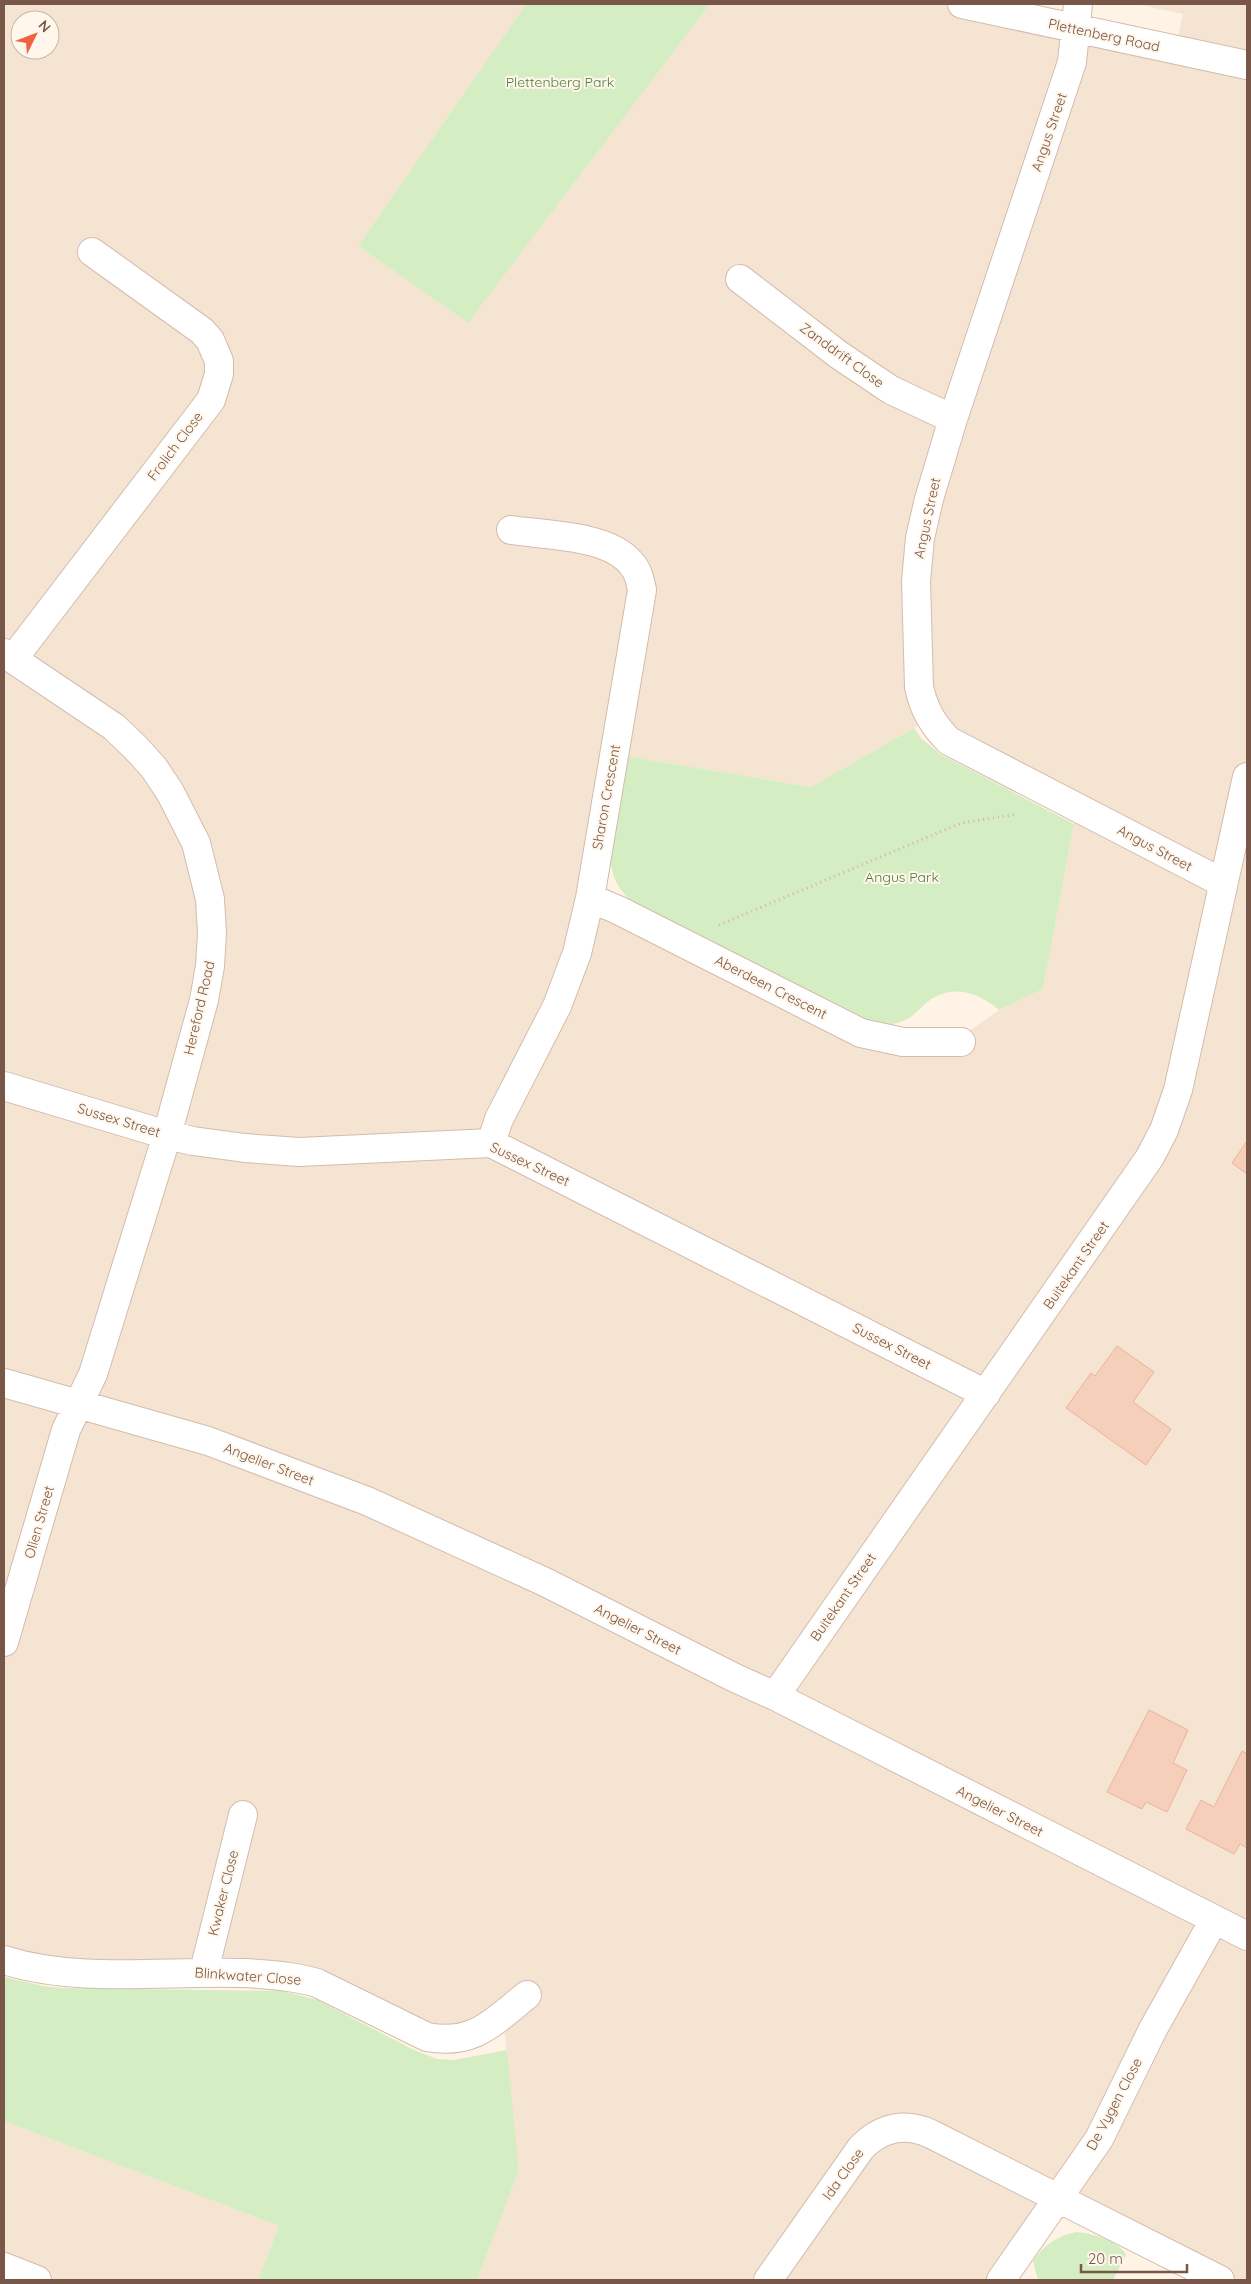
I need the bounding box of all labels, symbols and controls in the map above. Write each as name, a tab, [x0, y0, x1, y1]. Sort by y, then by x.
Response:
north arrow	[10, 10, 60, 60]
street label: Plettenberg Road	[1047, 14, 1161, 56]
text: N	[35, 16, 55, 36]
park label: Plettenberg Park	[506, 73, 614, 91]
street label: Angus Street	[1027, 90, 1071, 174]
street label: Zanddrift Close	[796, 318, 888, 392]
street label: Frolich Close	[143, 408, 207, 484]
street label: Angus Street	[910, 476, 944, 560]
street label: Sharon Crescent	[588, 743, 624, 851]
street label: Angus Street	[1114, 821, 1196, 875]
park label: Angus Park	[865, 868, 939, 886]
street label: Aberdeen Crescent	[712, 951, 830, 1023]
street label: Hereford Road	[179, 959, 219, 1057]
street label: Sussex Street	[75, 1099, 163, 1141]
street label: Sussex Street	[487, 1138, 573, 1190]
street label: Buitekant Street	[1039, 1217, 1113, 1313]
street label: Sussex Street	[850, 1319, 934, 1374]
street label: Angelier Street	[221, 1439, 317, 1490]
street label: Olien Street	[20, 1483, 58, 1561]
street label: Buitekant Street	[806, 1549, 880, 1645]
street label: Angelier Street	[592, 1599, 685, 1659]
street label: Angelier Street	[954, 1781, 1047, 1841]
street label: Kwaker Close	[204, 1848, 242, 1938]
street label: Blinkwater Close	[194, 1963, 302, 1989]
street label: De Vygen Close	[1082, 2054, 1146, 2153]
street label: Ida Close	[818, 2145, 868, 2203]
scale bar	[1081, 2242, 1187, 2274]
text: 20 m	[1088, 2249, 1123, 2268]

